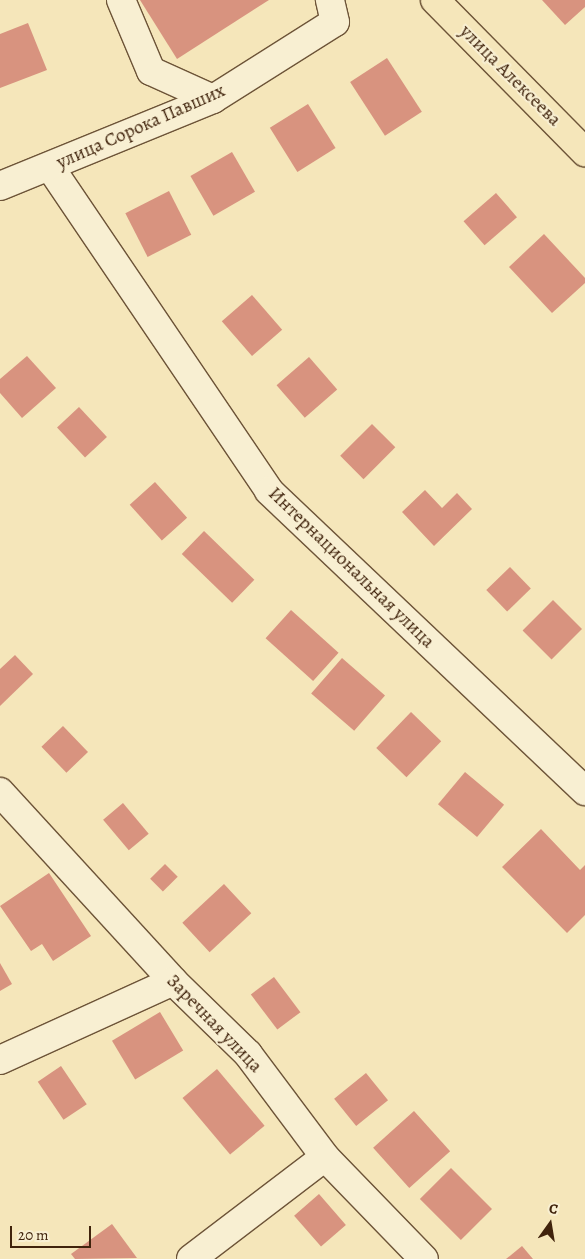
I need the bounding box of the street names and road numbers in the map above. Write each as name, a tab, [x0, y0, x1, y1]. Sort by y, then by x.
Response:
street label: улица Алексеева	[455, 21, 565, 131]
street label: улица Сорока Павших	[53, 80, 229, 174]
street label: Интернациональная улица	[263, 483, 439, 653]
street label: Заречная улица	[161, 970, 267, 1078]

